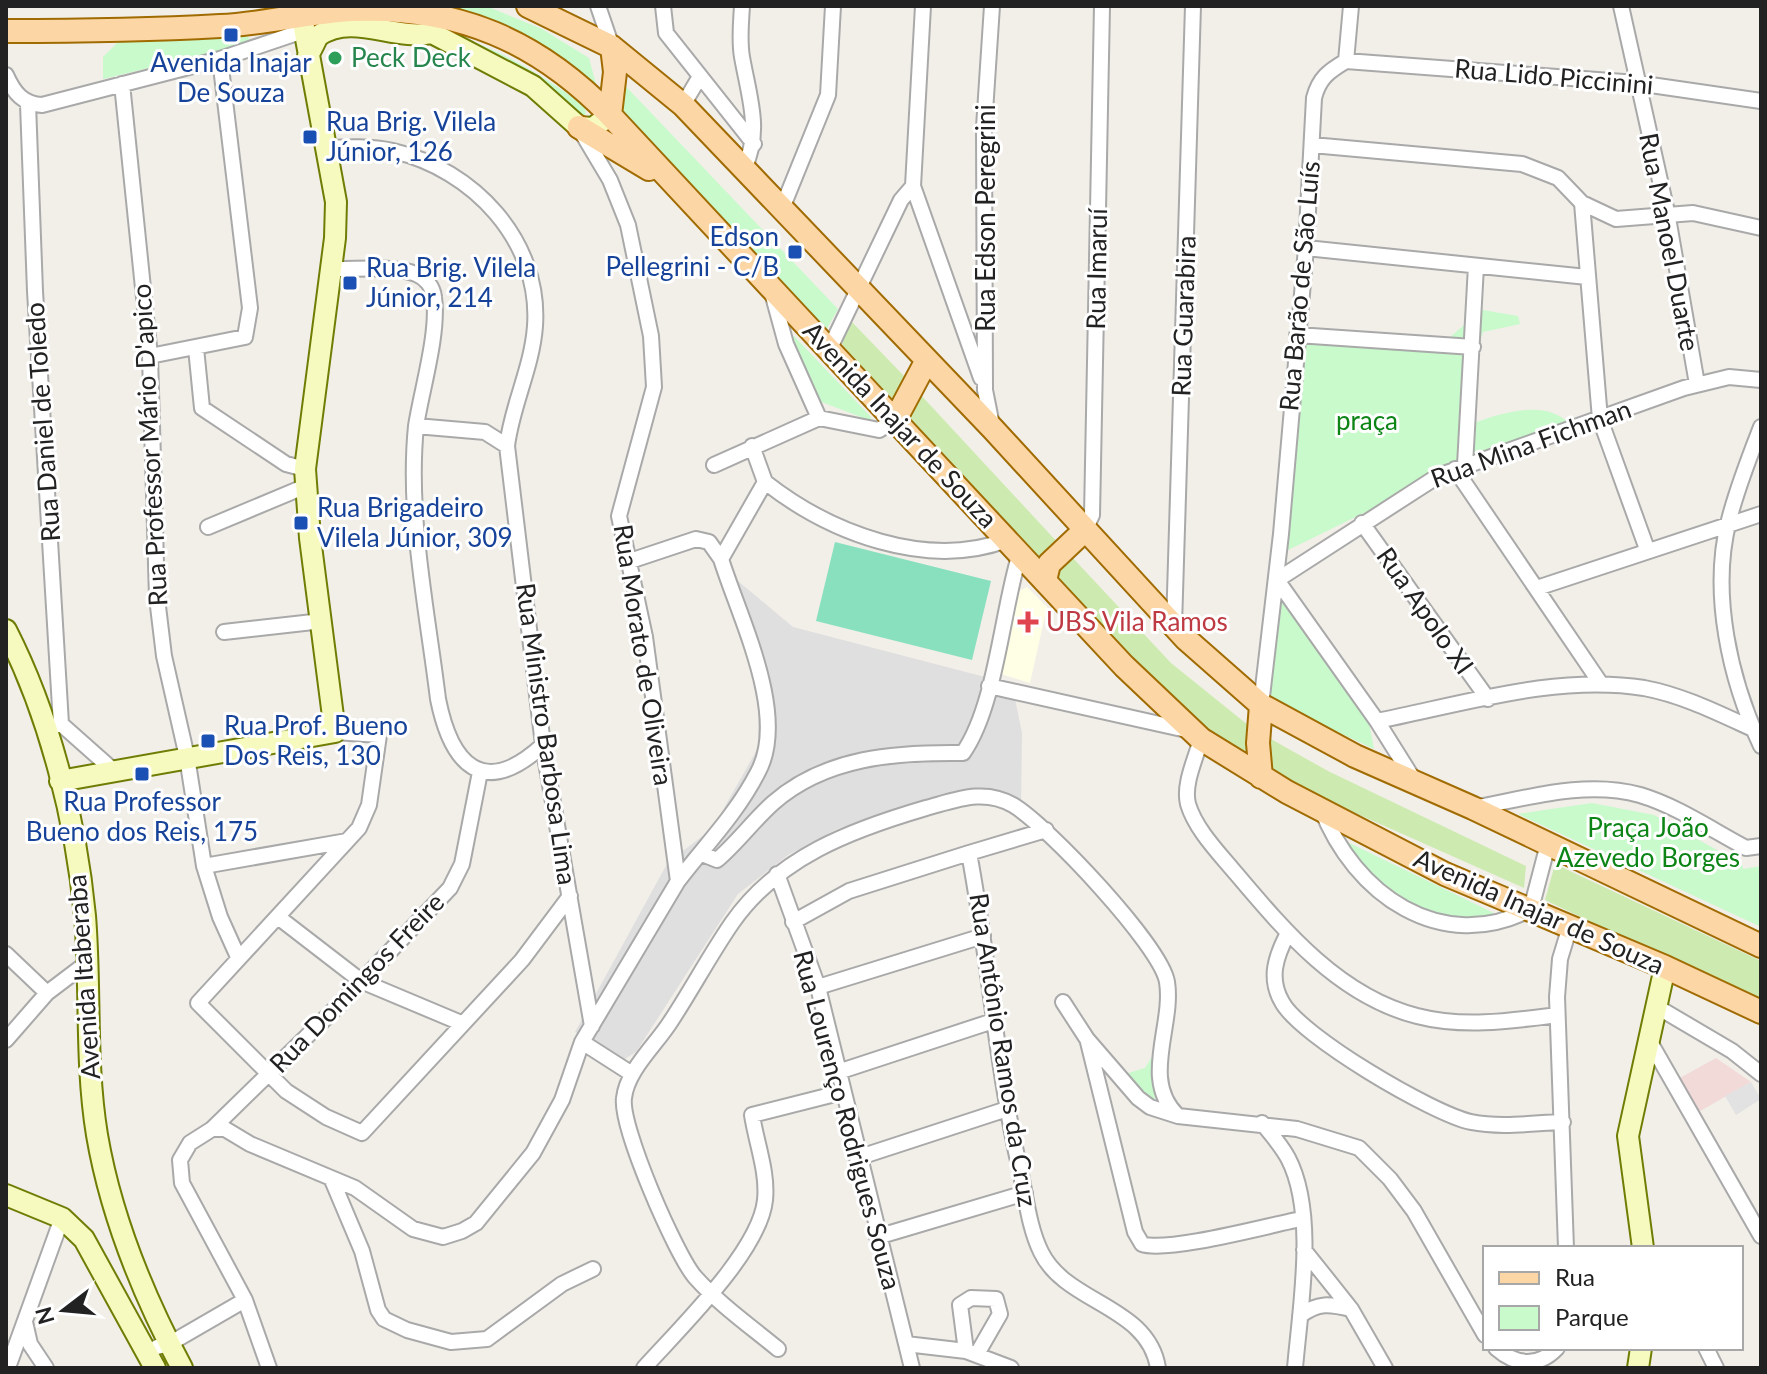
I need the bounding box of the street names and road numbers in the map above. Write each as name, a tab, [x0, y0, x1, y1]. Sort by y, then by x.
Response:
street label: Rua Lido Piccinini	[1453, 51, 1655, 101]
street label: Rua Edson Peregrini	[969, 104, 1001, 332]
street label: Rua Manoel Duarte	[1633, 130, 1707, 354]
street label: Rua Barão de São Luís	[1272, 160, 1326, 412]
street label: Rua Imaruí	[1079, 207, 1113, 330]
street label: Rua Guarabira	[1164, 235, 1202, 397]
street label: Rua Professor Mário D'apico	[125, 283, 173, 607]
street label: Rua Daniel de Toledo	[18, 301, 66, 543]
street label: Avenida Inajar de Souza	[797, 315, 1005, 534]
street label: Rua Mina Fichman	[1426, 392, 1635, 494]
street label: Rua Morato de Oliveira	[608, 522, 680, 788]
street label: Rua Apolo XI	[1370, 541, 1481, 680]
street label: Rua Ministro Barbosa Lima	[510, 581, 584, 887]
street label: Avenida Inajar de Souza	[1409, 841, 1669, 981]
street label: Avenida Itaberaba	[60, 874, 106, 1081]
street label: Rua Domingos Freire	[262, 886, 450, 1079]
street label: Rua Antônio Ramos da Cruz	[963, 891, 1045, 1209]
street label: Rua Lourenço Rodrigues Souza	[787, 946, 909, 1293]

